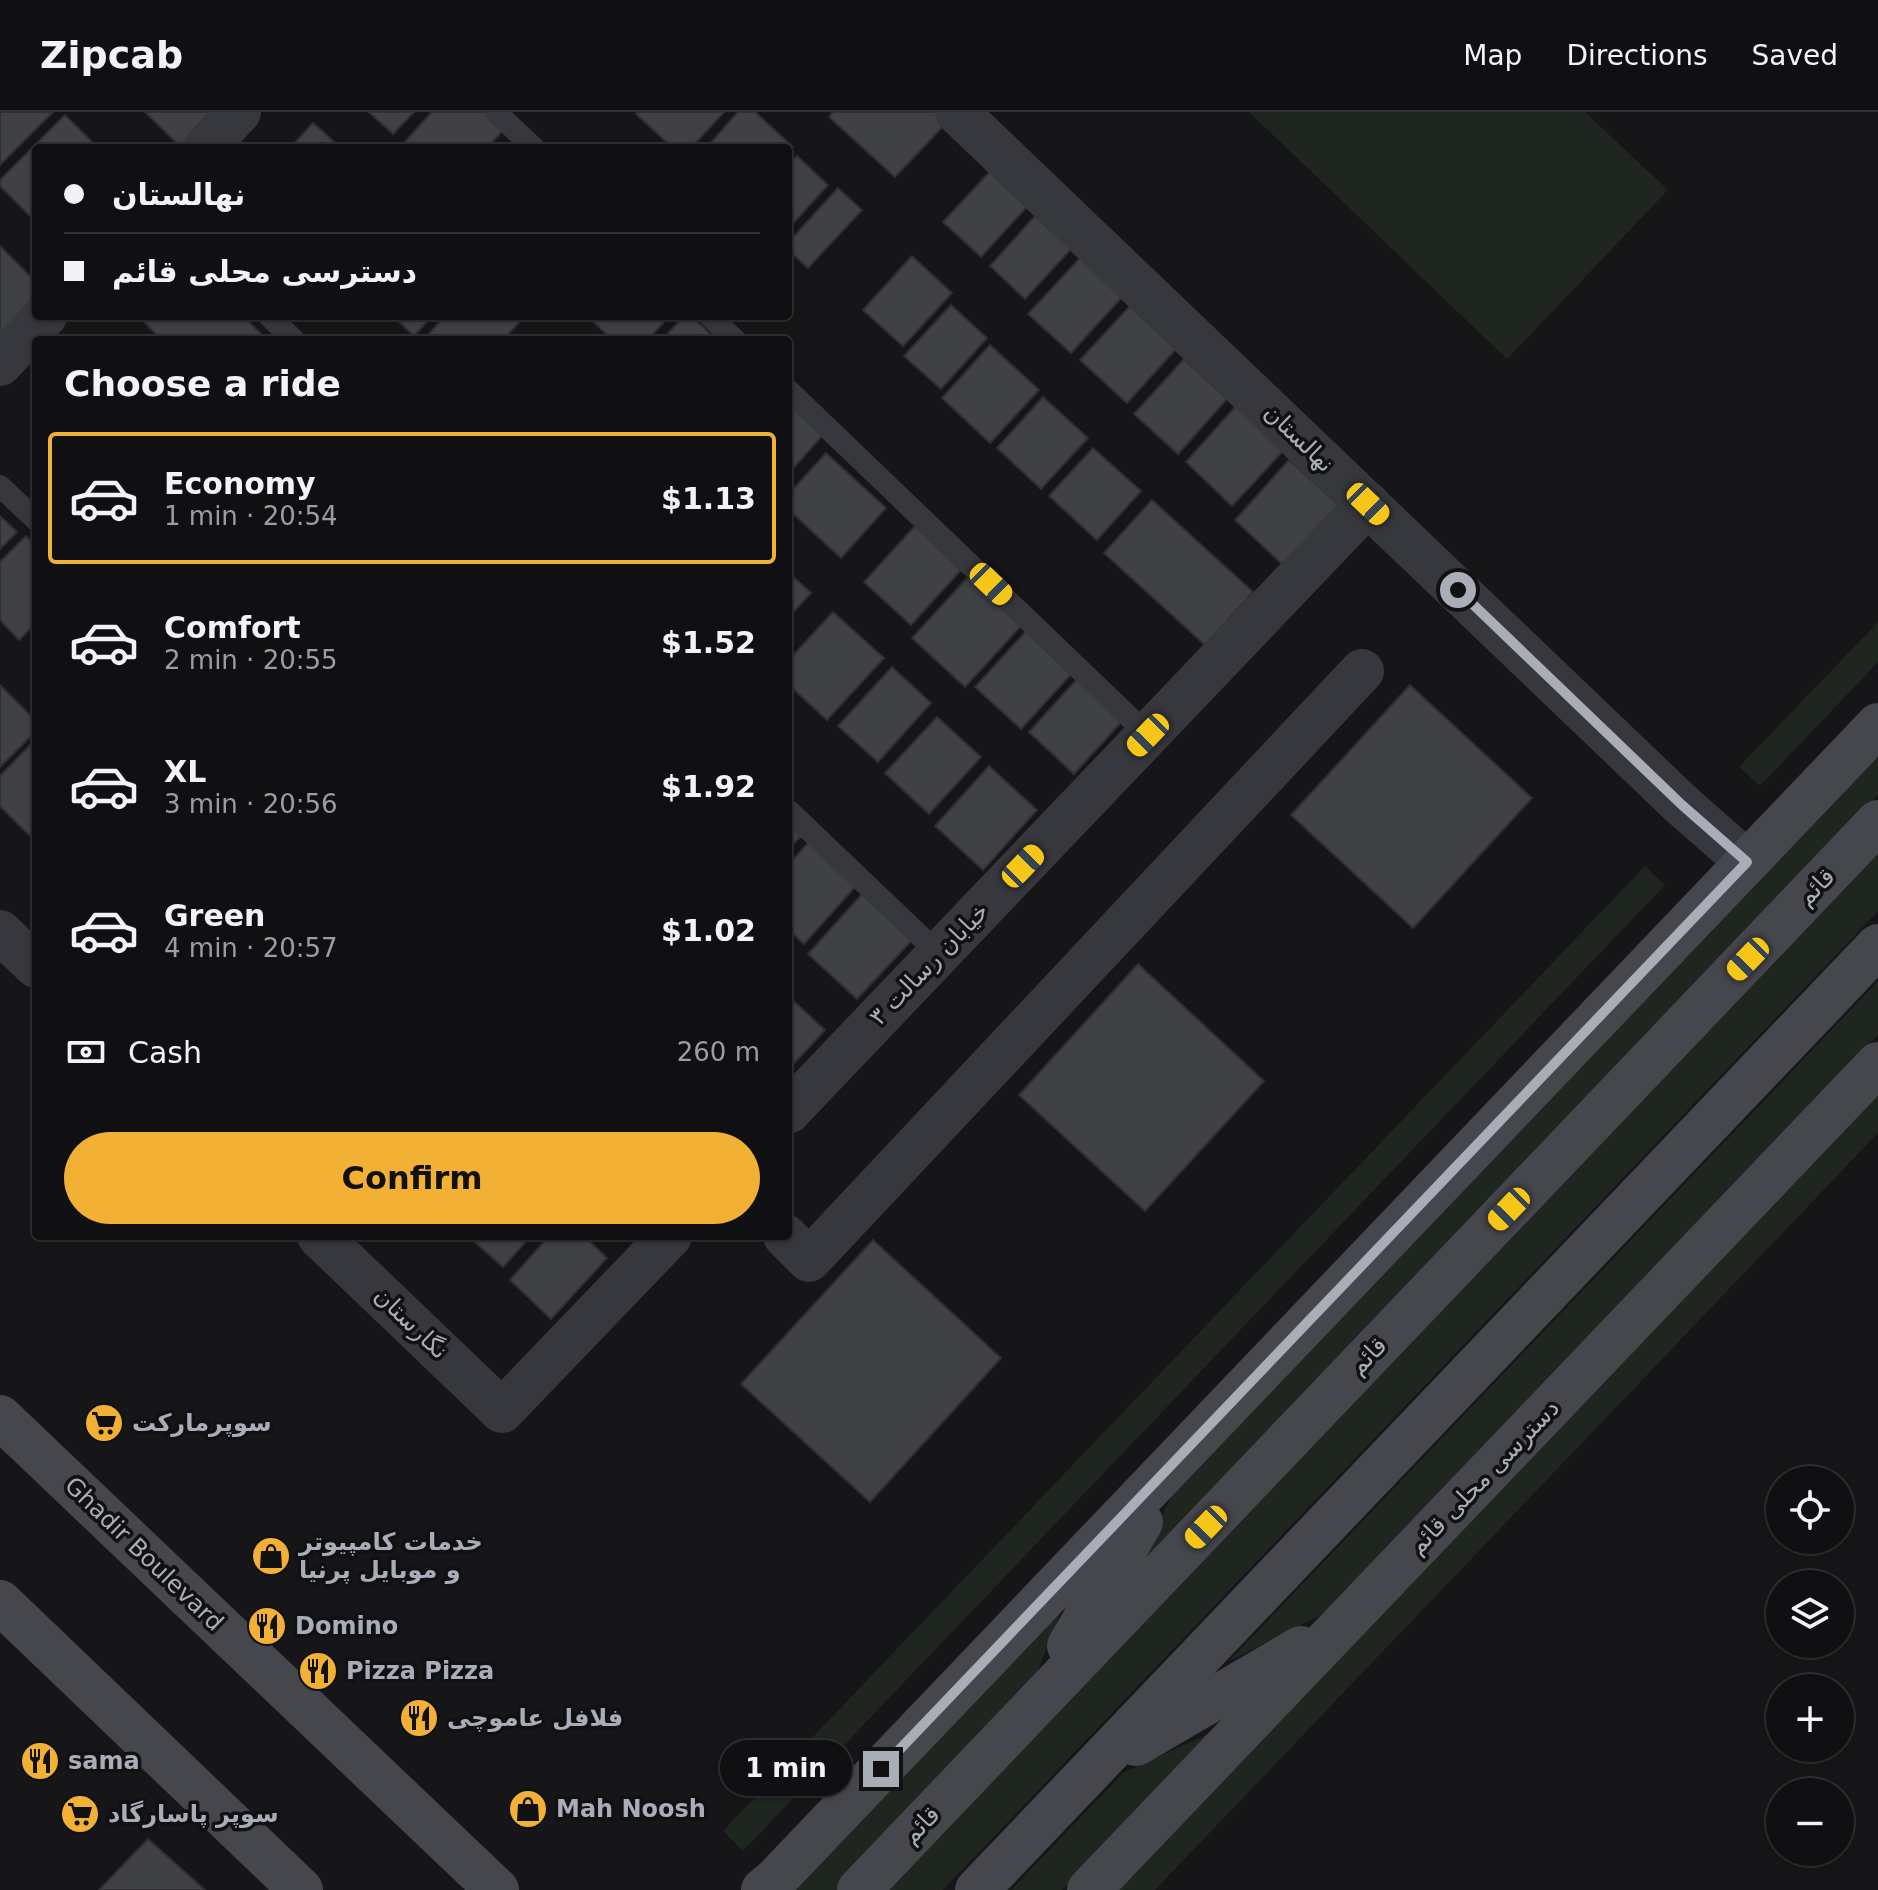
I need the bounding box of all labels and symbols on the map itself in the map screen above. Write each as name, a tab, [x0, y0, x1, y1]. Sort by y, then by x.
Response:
street label: نهالستان	[1258, 398, 1340, 478]
car	[1342, 479, 1394, 529]
car	[965, 559, 1017, 609]
route start	[1440, 572, 1476, 608]
car	[1123, 709, 1173, 761]
car	[998, 840, 1048, 892]
street label: قائم	[1792, 862, 1840, 912]
street label: خیابان رسالت ۳	[864, 897, 994, 1031]
car	[1723, 933, 1773, 985]
car	[1484, 1183, 1534, 1235]
street label: نگارستان	[368, 1281, 454, 1365]
street label: قائم	[1344, 1331, 1392, 1381]
street label: دسترسی محلی قائم	[1403, 1394, 1565, 1560]
supermarket icon: سوپرمارکت	[83, 1402, 125, 1444]
place label: سوپرمارکت	[132, 1409, 272, 1437]
street label: Ghadir Boulevard	[59, 1471, 229, 1637]
car	[1181, 1501, 1231, 1553]
place label: خدمات کامپیوتر و موبایل پرنیا	[298, 1528, 483, 1584]
shop icon: خدمات کامپیوتر و موبایل پرنیا	[250, 1535, 292, 1577]
restaurant icon: Domino	[246, 1605, 288, 1647]
place label: Domino	[295, 1612, 398, 1640]
restaurant icon: Pizza Pizza	[297, 1650, 339, 1692]
place label: Pizza Pizza	[346, 1657, 494, 1685]
restaurant icon: فلافل عاموچی	[398, 1697, 440, 1739]
place label: فلافل عاموچی	[447, 1704, 623, 1732]
restaurant icon: sama	[19, 1740, 61, 1782]
callout: 1 min	[721, 1741, 853, 1797]
place label: sama	[68, 1747, 140, 1775]
route end	[863, 1751, 899, 1787]
shop icon: Mah Noosh	[507, 1788, 549, 1830]
supermarket icon: سوپر پاسارگاد	[59, 1793, 101, 1835]
place label: Mah Noosh	[556, 1795, 706, 1823]
place label: سوپر پاسارگاد	[108, 1800, 279, 1828]
street label: قائم	[897, 1800, 945, 1850]

